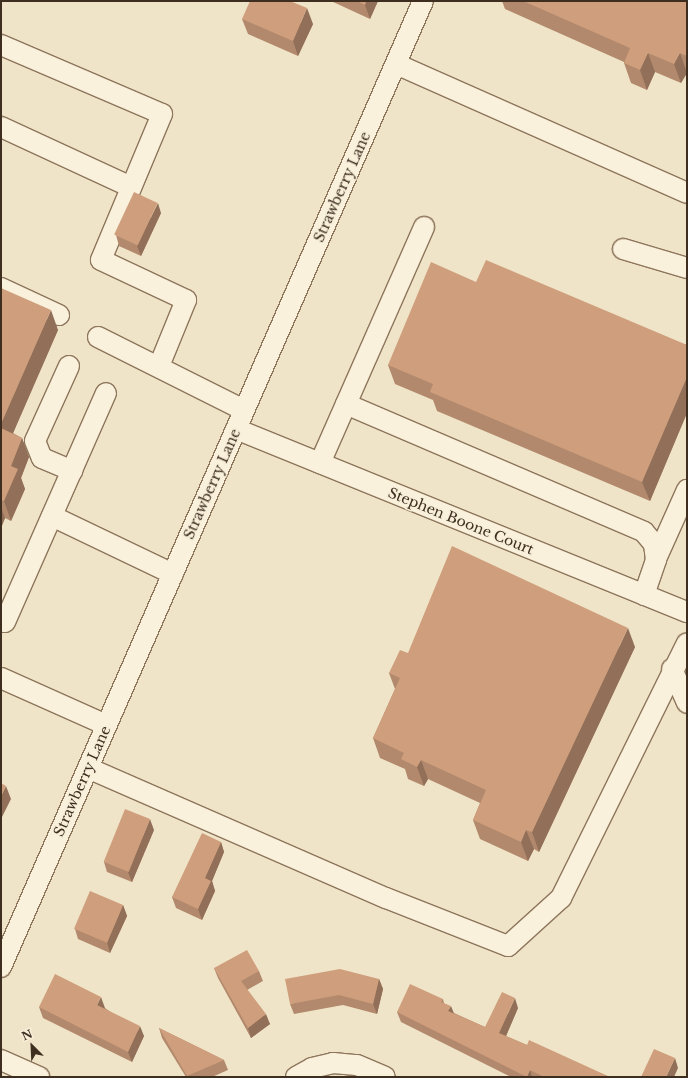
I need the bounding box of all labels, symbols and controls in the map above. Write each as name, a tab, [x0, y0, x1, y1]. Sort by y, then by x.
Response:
street label: Strawberry Lane	[310, 129, 374, 245]
street label: Strawberry Lane	[180, 426, 244, 542]
street label: Stephen Boone Court	[386, 484, 536, 558]
street label: Strawberry Lane	[50, 723, 114, 839]
north arrow	[12, 1026, 52, 1066]
text: N	[20, 1027, 35, 1044]

